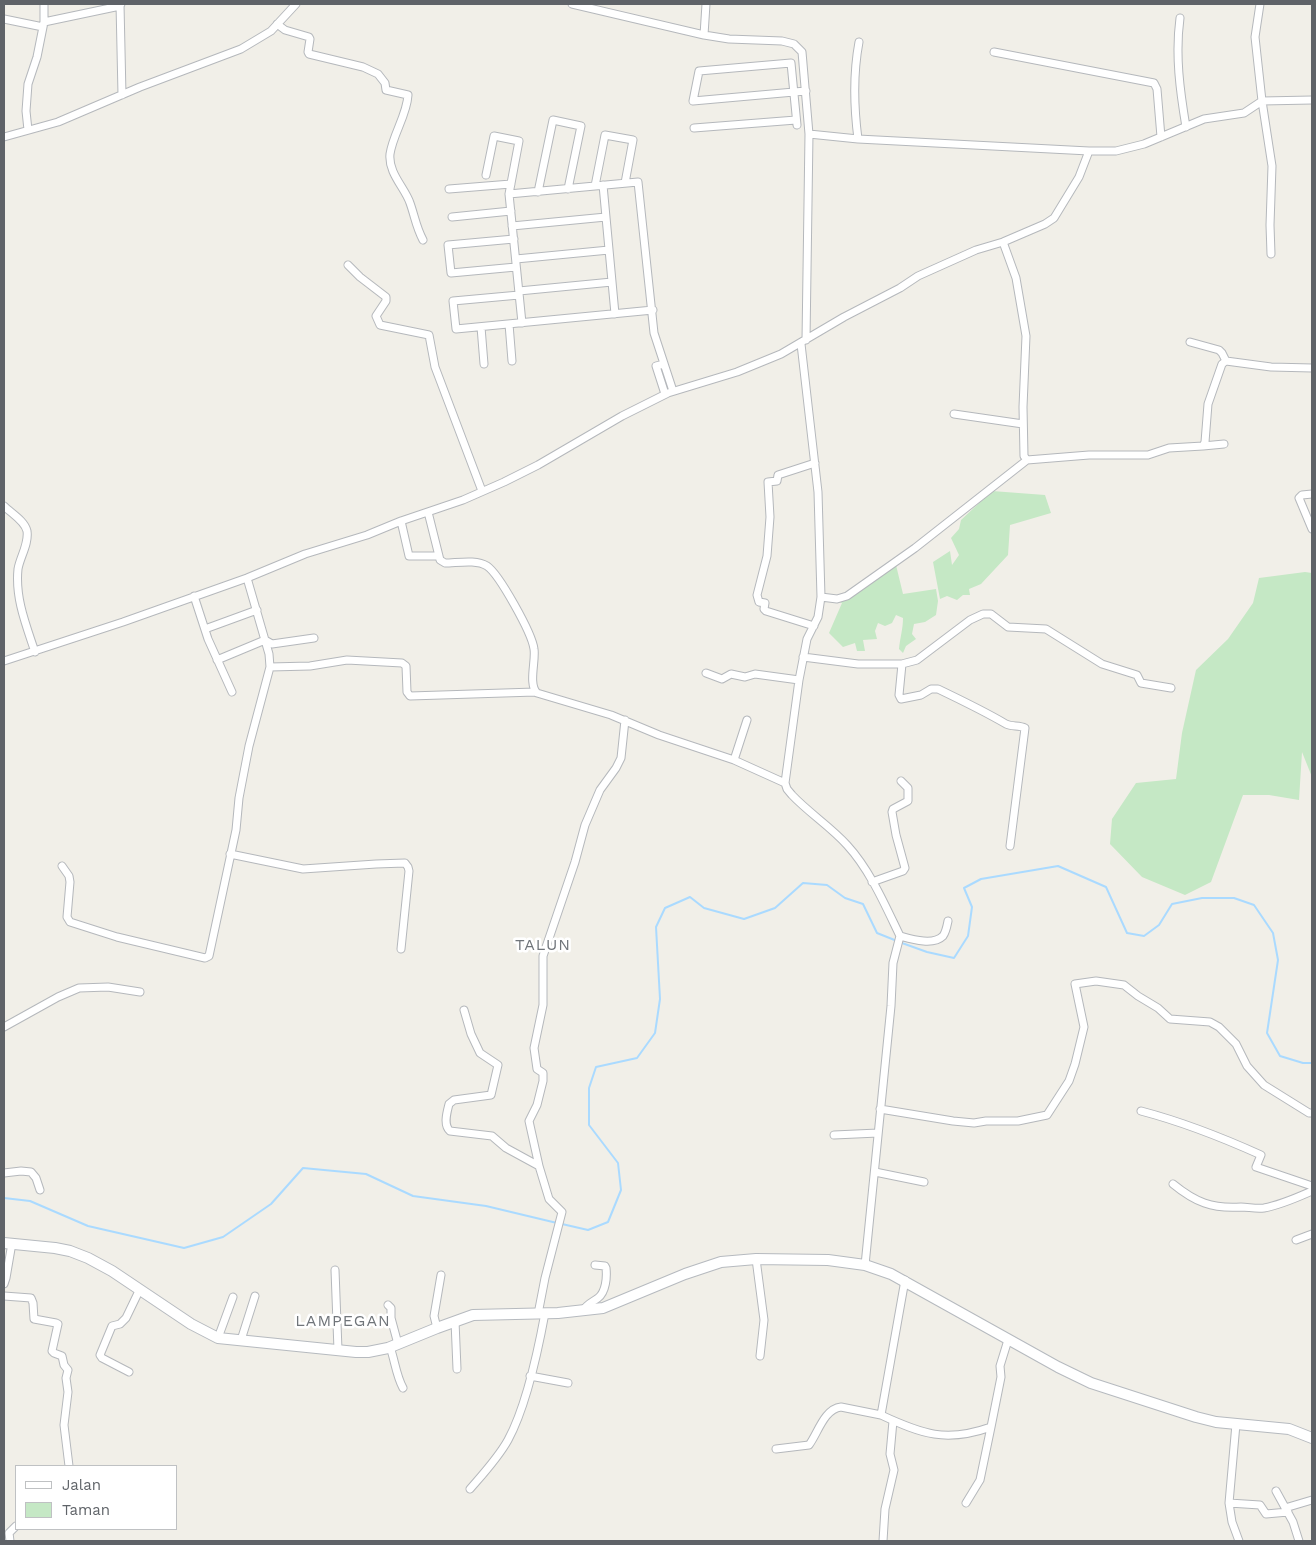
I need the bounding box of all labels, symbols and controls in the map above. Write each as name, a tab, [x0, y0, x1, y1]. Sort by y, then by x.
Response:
district label: TALUN	[514, 935, 572, 955]
district label: LAMPEGAN	[294, 1311, 392, 1331]
legend	[15, 1465, 178, 1530]
text: Jalan	[62, 1476, 101, 1494]
text: Taman	[62, 1501, 110, 1519]

